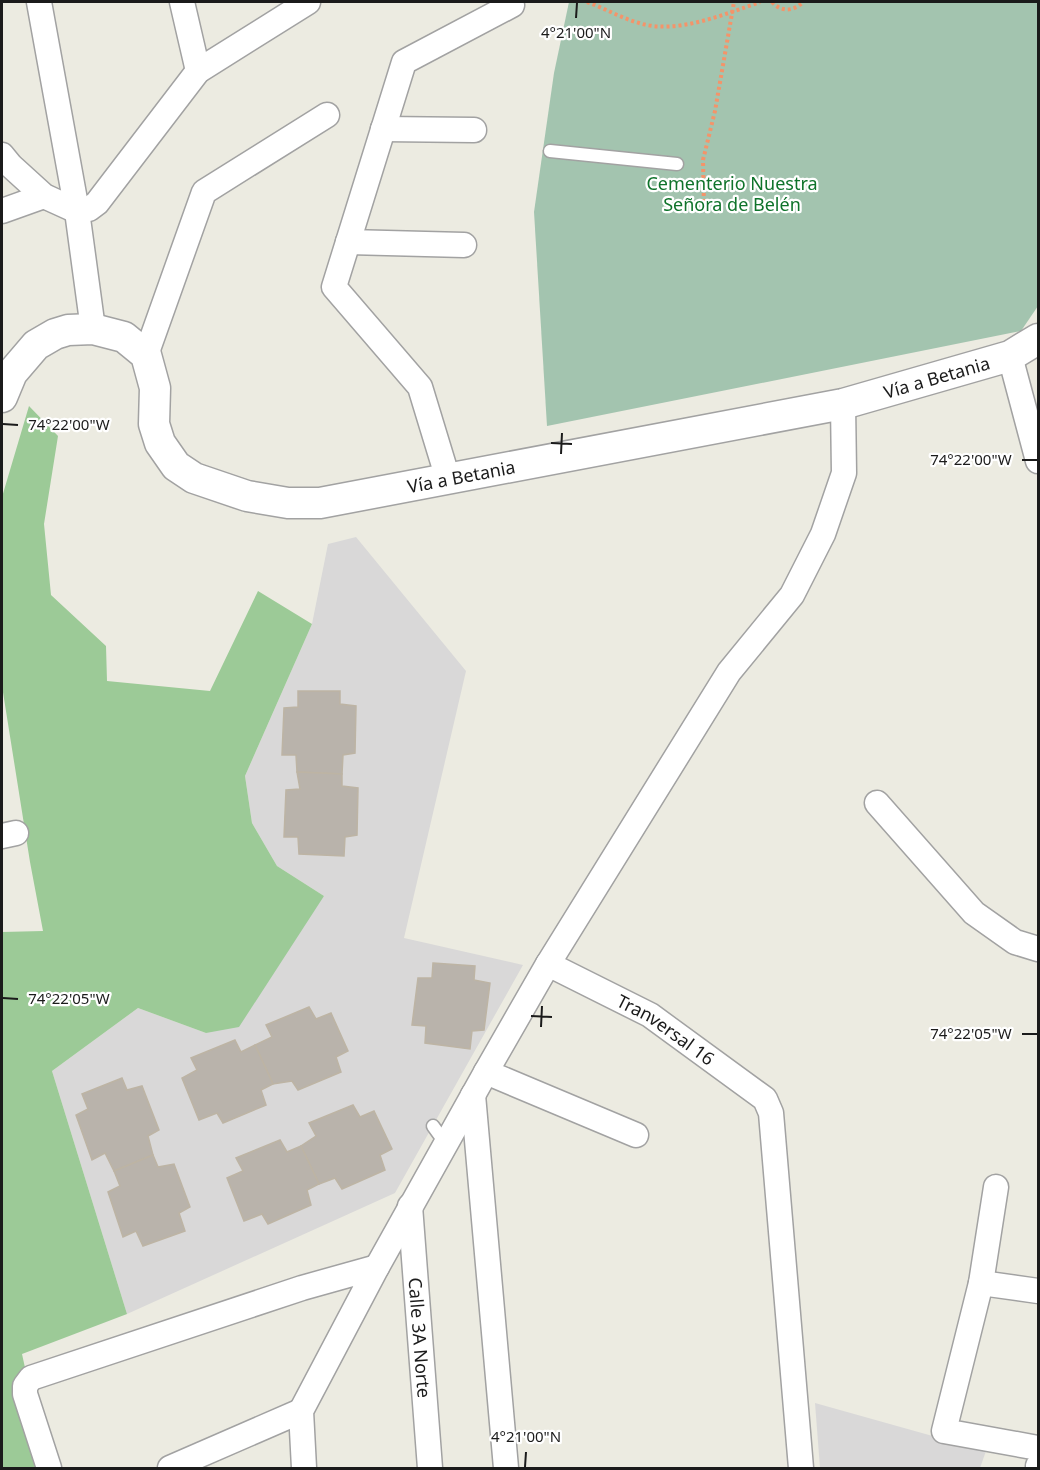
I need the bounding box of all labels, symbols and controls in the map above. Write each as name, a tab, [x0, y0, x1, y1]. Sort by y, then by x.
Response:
text: 4°21'00"N	[541, 22, 611, 42]
park label: Cementerio Nuestra Señora de Belén	[646, 171, 818, 216]
street label: Vía a Betania	[881, 350, 993, 404]
text: 74°22'00"W	[28, 414, 110, 434]
text: 74°22'00"W	[930, 449, 1012, 469]
street label: Vía a Betania	[405, 454, 517, 498]
text: 74°22'05"W	[28, 988, 110, 1008]
street label: Tranversal 16	[613, 988, 720, 1070]
text: 74°22'05"W	[930, 1023, 1012, 1043]
street label: Calle 3A Norte	[403, 1276, 437, 1399]
text: 4°21'00"N	[491, 1426, 561, 1446]

